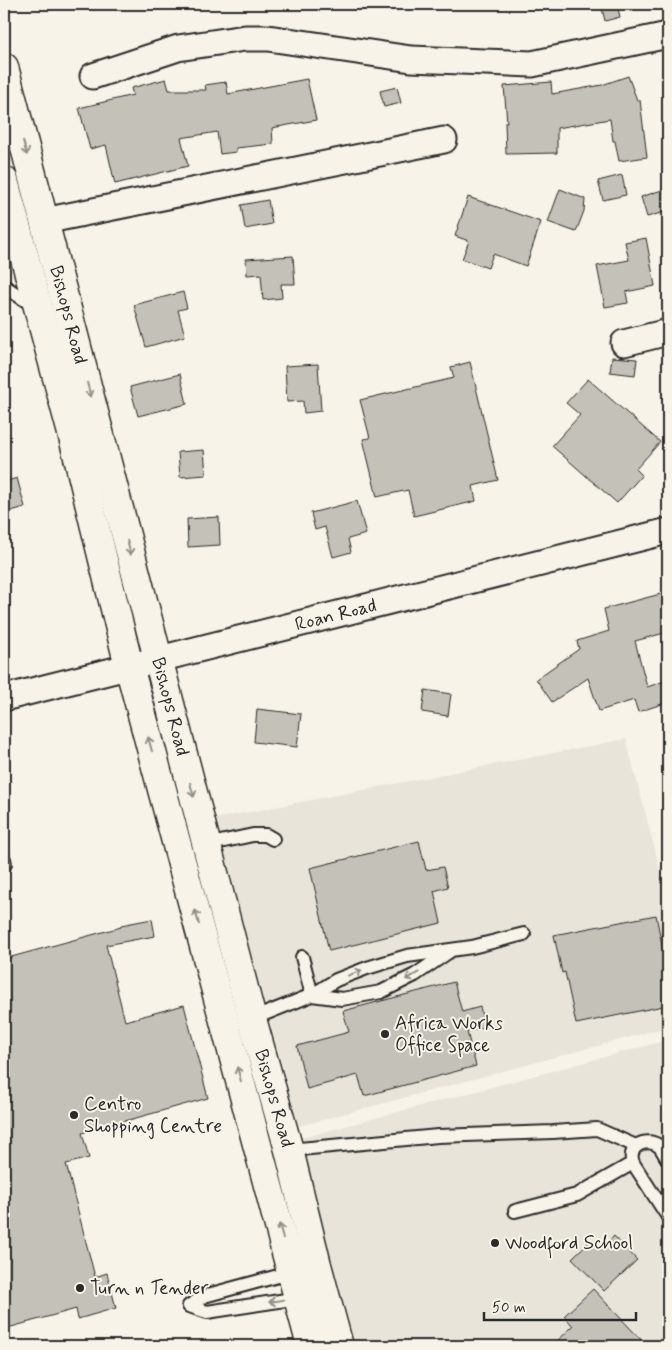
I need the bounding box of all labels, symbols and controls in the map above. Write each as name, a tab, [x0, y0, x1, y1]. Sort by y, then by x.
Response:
one-way arrow	[21, 140, 30, 156]
street label: Bishops Road	[44, 263, 93, 367]
one-way arrow	[85, 382, 94, 398]
one-way arrow	[125, 539, 134, 555]
street label: Roan Road	[292, 592, 379, 637]
street label: Bishops Road	[146, 655, 195, 759]
one-way arrow	[145, 736, 154, 752]
one-way arrow	[187, 781, 197, 797]
one-way arrow	[192, 910, 201, 926]
one-way arrow	[347, 967, 362, 977]
one-way arrow	[404, 971, 419, 981]
place label: Africa Works Office Space	[395, 1011, 504, 1058]
marker: Africa Works Office Space	[379, 1028, 391, 1040]
street label: Bishops Road	[249, 1046, 300, 1150]
one-way arrow	[234, 1067, 243, 1083]
place label: Centro Shopping Centre	[84, 1092, 222, 1140]
marker: Centro Shopping Centre	[68, 1109, 80, 1121]
one-way arrow	[276, 1224, 285, 1240]
place label: Woodford School	[505, 1231, 633, 1259]
marker: Woodford School	[489, 1237, 501, 1249]
place label: Turn n Tender	[90, 1276, 209, 1301]
marker: Turn n Tender	[74, 1282, 86, 1294]
scale bar	[484, 1290, 637, 1322]
one-way arrow	[269, 1297, 285, 1307]
text: 50 m	[492, 1298, 526, 1318]

